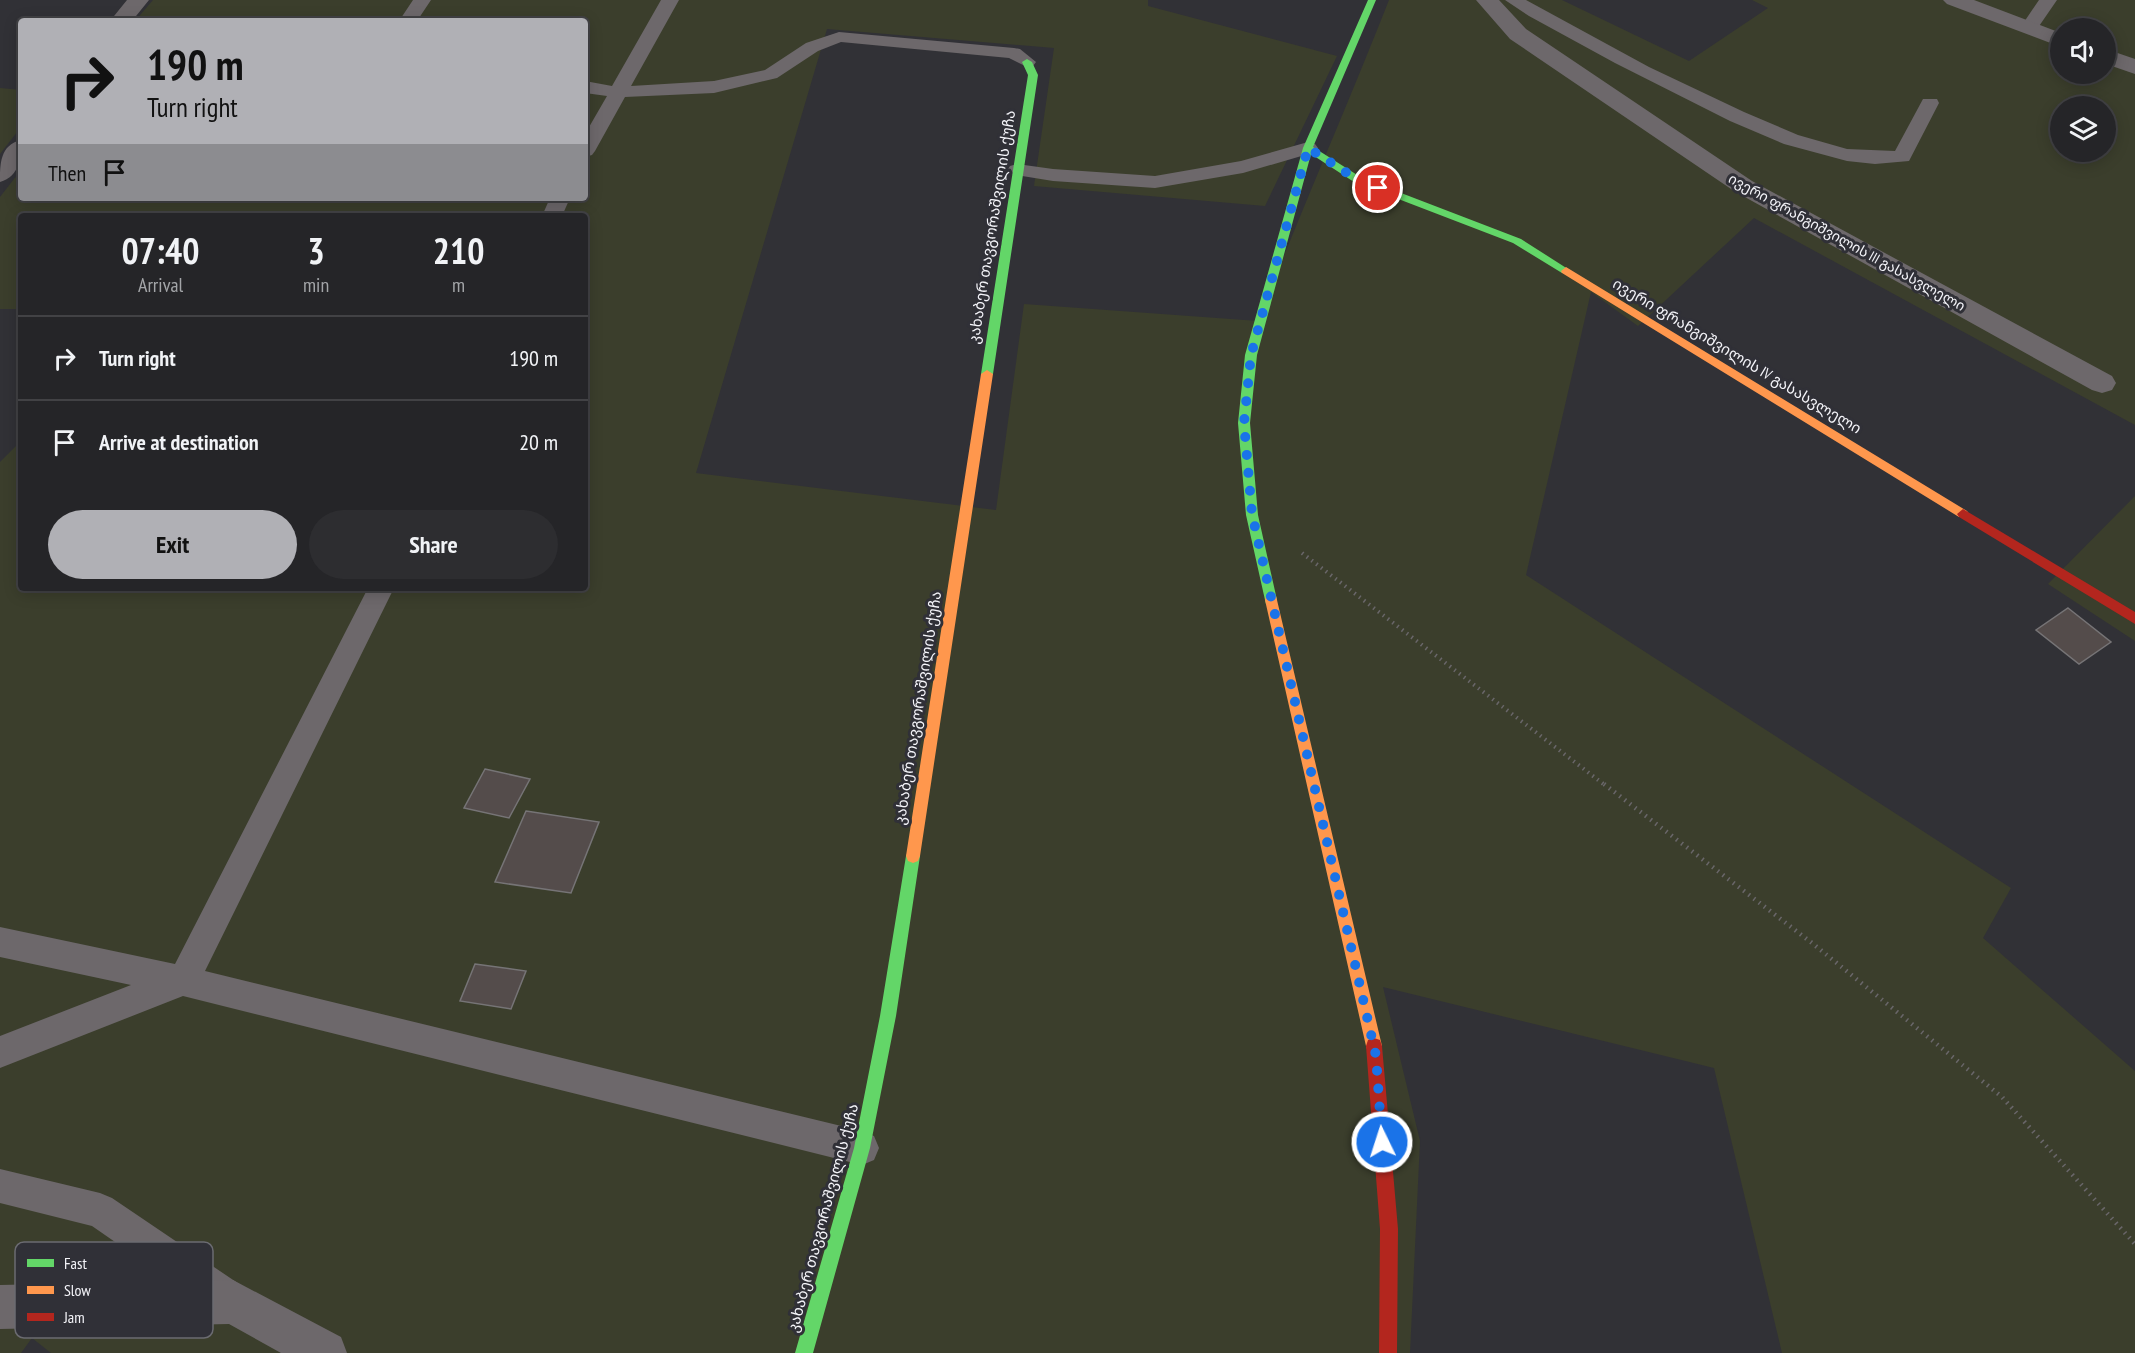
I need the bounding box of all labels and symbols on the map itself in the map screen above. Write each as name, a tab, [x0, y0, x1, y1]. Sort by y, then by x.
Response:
street label: კახაბერ თავგორაშვილის ქუჩა	[964, 109, 1019, 345]
pin	[1352, 162, 1403, 213]
street label: ივერი ფრანგიშვილის III გასასვლელი	[1725, 169, 1969, 315]
street label: ივერი ფრანგიშვილის IV გასასვლელი	[1609, 274, 1865, 438]
street label: კახაბერ თავგორაშვილის ქუჩა	[890, 590, 945, 826]
street label: კახაბერ თავგორაშვილის ქუჩა	[783, 1101, 862, 1334]
position arrow	[1350, 1110, 1414, 1174]
legend	[15, 1242, 213, 1338]
text: Fast	[64, 1253, 87, 1273]
text: Slow	[64, 1280, 91, 1300]
text: Jam	[63, 1307, 85, 1327]

